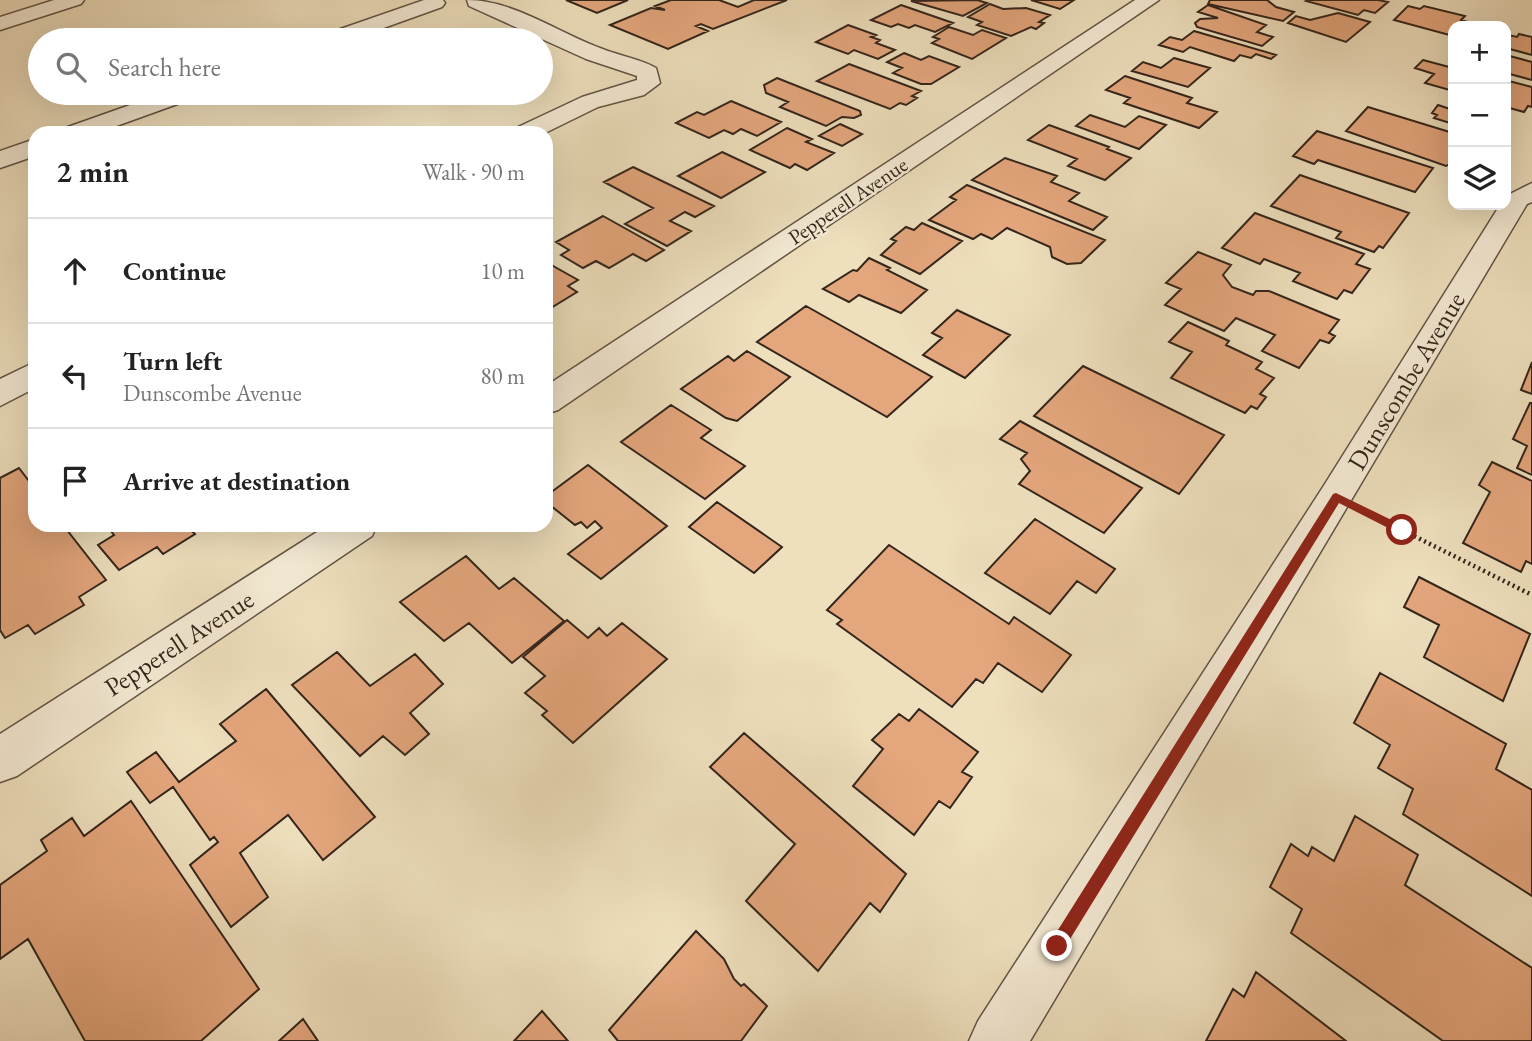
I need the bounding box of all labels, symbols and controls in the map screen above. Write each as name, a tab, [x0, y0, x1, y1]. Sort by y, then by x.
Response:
map controls	[1448, 21, 1511, 210]
button: +	[1448, 21, 1511, 84]
search box	[28, 28, 553, 105]
icon: search	[52, 48, 90, 86]
text: Search here	[108, 50, 221, 84]
button: −	[1448, 84, 1511, 147]
button: layers	[1448, 147, 1511, 210]
street label: Pepperell Avenue	[783, 151, 913, 250]
text: 2 min	[56, 152, 129, 191]
text: Walk · 90 m	[422, 157, 525, 187]
icon: ahead	[56, 252, 94, 290]
text: Continue	[123, 254, 226, 288]
text: 10 m	[480, 256, 525, 286]
street label: Dunscombe Avenue	[1339, 286, 1473, 476]
text: Turn left	[123, 344, 222, 378]
icon: left	[56, 357, 94, 395]
text: 80 m	[480, 361, 525, 391]
text: Dunscombe Avenue	[123, 378, 302, 408]
icon: arrive	[56, 462, 94, 500]
text: Arrive at destination	[123, 464, 350, 498]
route start	[1386, 514, 1417, 545]
street label: Pepperell Avenue	[98, 582, 260, 704]
route end	[1041, 930, 1072, 961]

